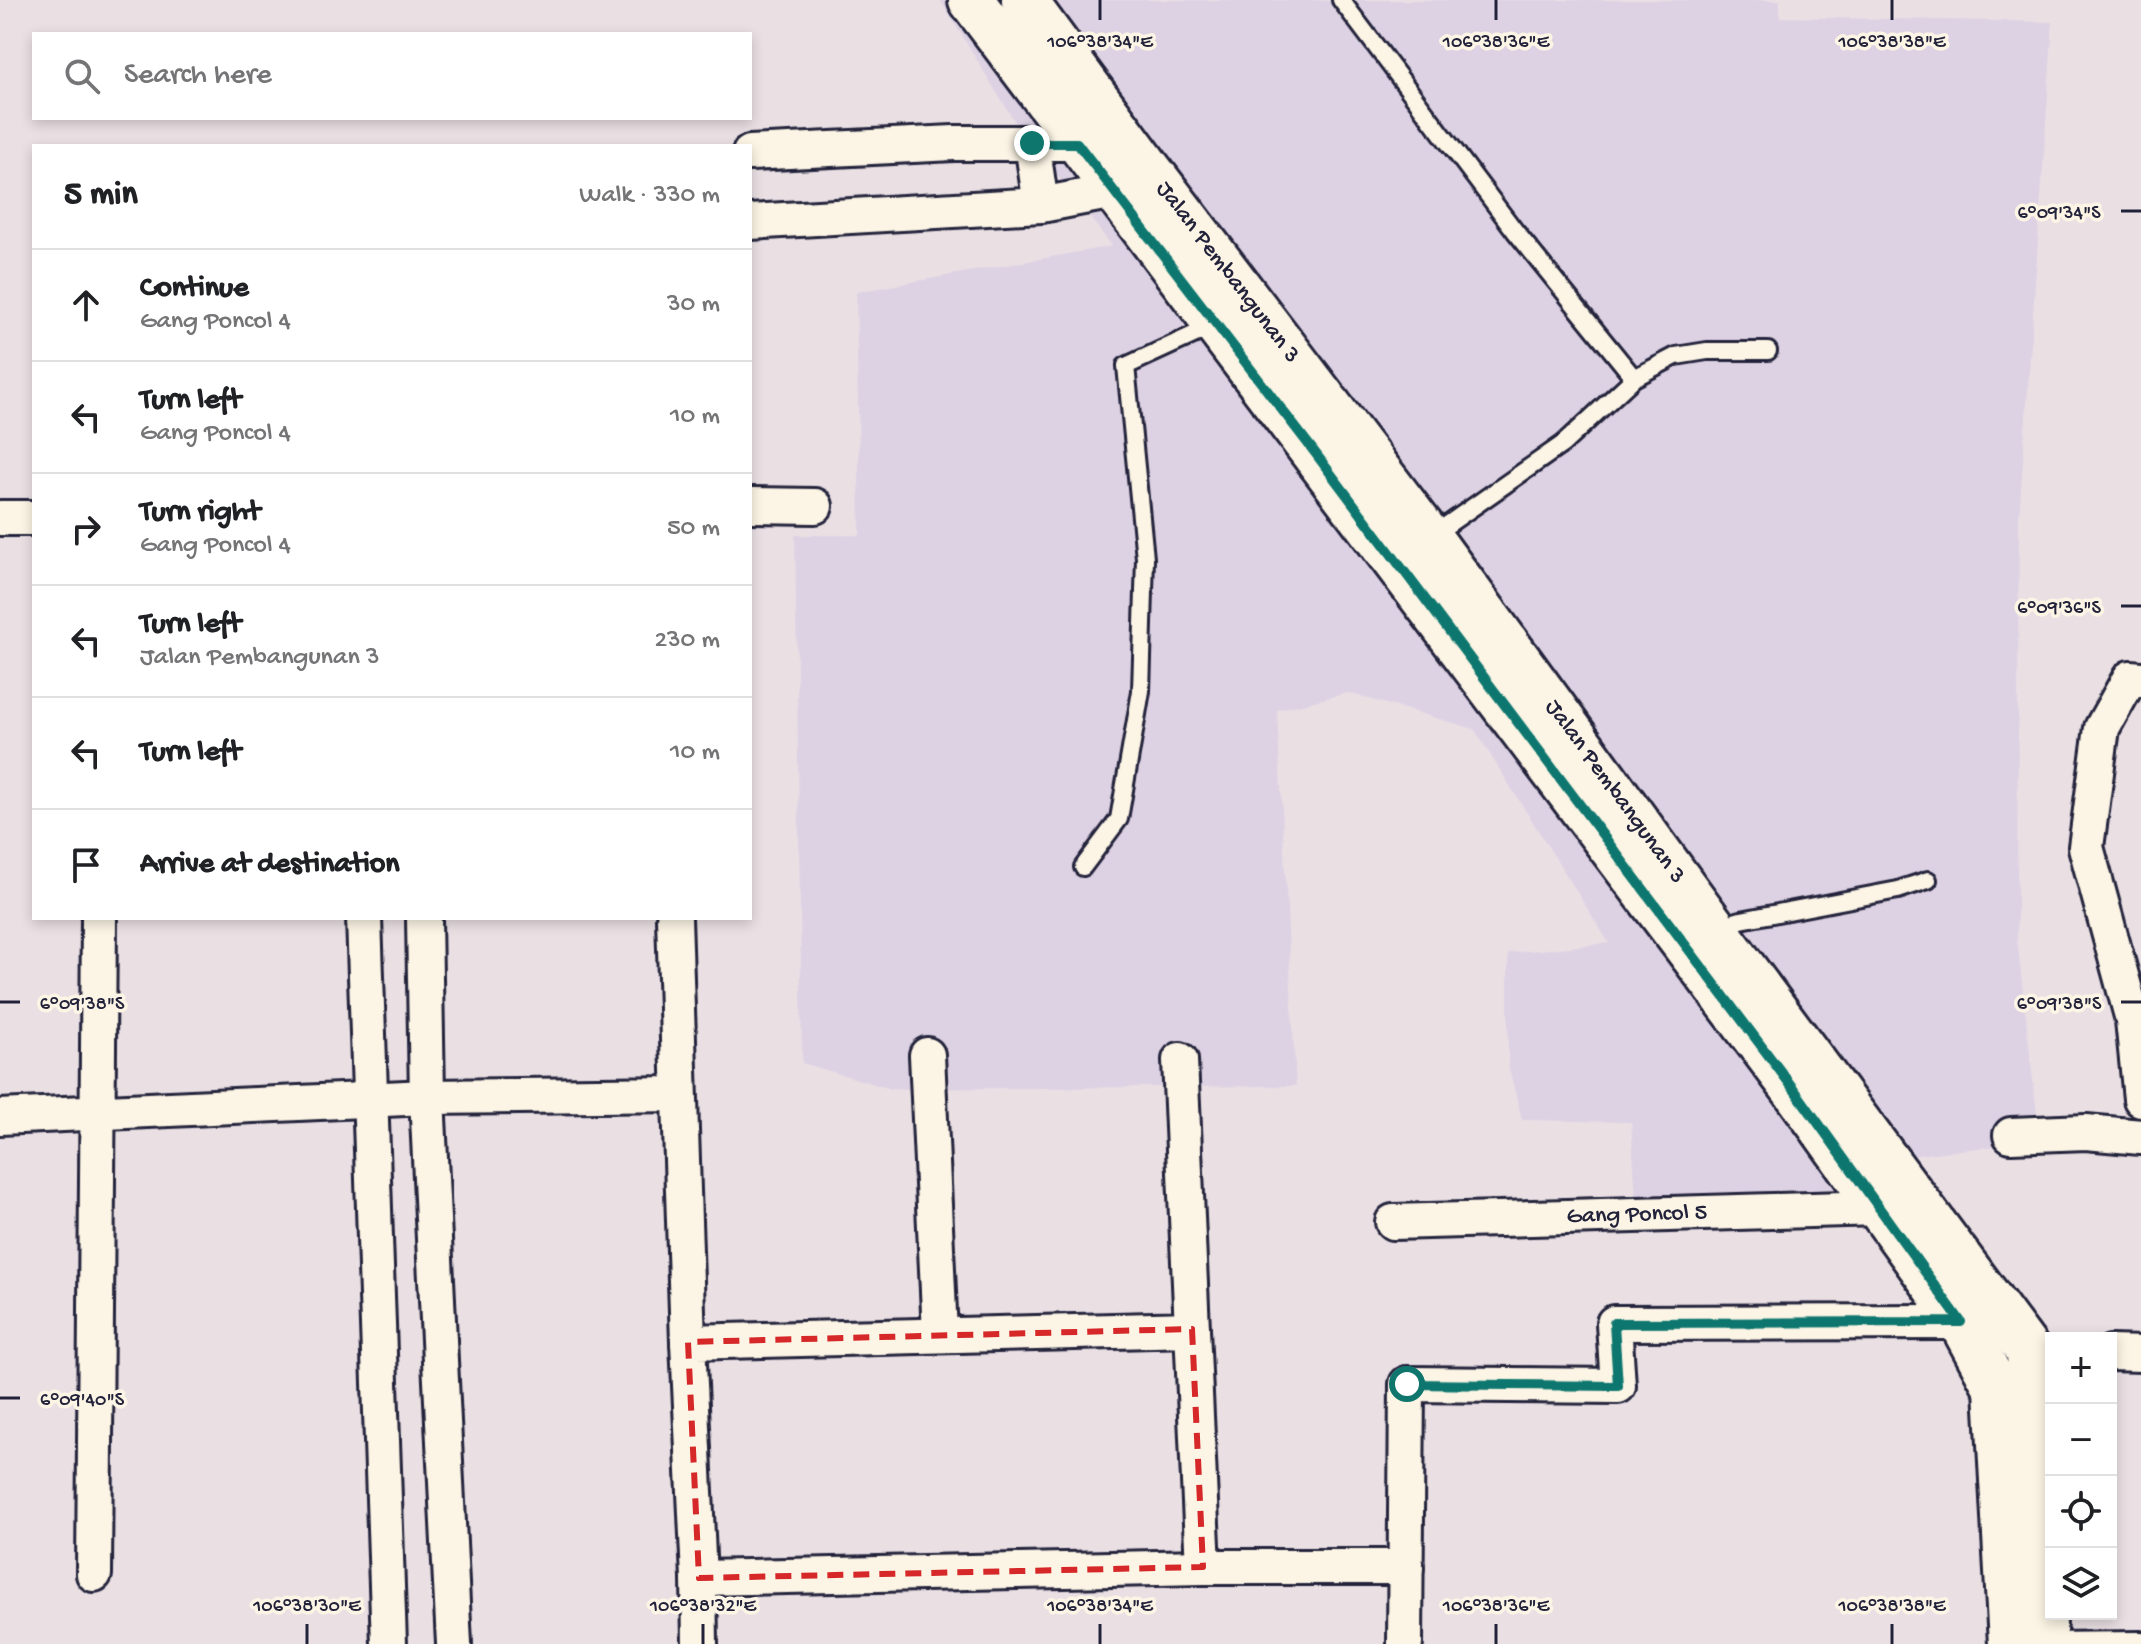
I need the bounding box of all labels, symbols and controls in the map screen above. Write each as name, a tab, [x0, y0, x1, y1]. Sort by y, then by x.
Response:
search box	[32, 32, 752, 120]
text: 106°38'34"E	[1046, 32, 1154, 55]
text: 106°38'36"E	[1442, 32, 1551, 55]
text: 106°38'38"E	[1837, 32, 1947, 55]
icon: search	[60, 54, 104, 98]
text: Search here	[124, 59, 272, 94]
route end	[1014, 125, 1050, 161]
text: 5 min	[64, 176, 138, 216]
street label: Jalan Pembangunan 3	[1149, 176, 1306, 369]
text: Walk · 330 m	[579, 181, 720, 212]
text: 6°09'34"S	[2017, 203, 2101, 226]
text: Continue	[140, 272, 249, 307]
icon: ahead	[64, 283, 108, 327]
text: 30 m	[667, 290, 720, 321]
text: Gang Poncol 4	[140, 307, 291, 338]
text: Turn left	[140, 384, 241, 419]
icon: left	[64, 395, 108, 439]
text: 10 m	[670, 402, 720, 433]
text: Gang Poncol 4	[140, 419, 291, 450]
text: Turn right	[140, 496, 260, 531]
icon: right	[64, 507, 108, 551]
text: 50 m	[667, 514, 720, 545]
text: Gang Poncol 4	[140, 531, 291, 562]
text: 6°09'36"S	[2017, 598, 2102, 621]
text: Turn left	[140, 608, 241, 643]
icon: left	[64, 619, 108, 663]
text: 230 m	[654, 626, 720, 657]
text: Jalan Pembangunan 3	[140, 643, 379, 674]
street label: Jalan Pembangunan 3	[1538, 694, 1692, 890]
icon: left	[64, 731, 108, 775]
text: Turn left	[140, 736, 241, 771]
text: 10 m	[670, 738, 720, 769]
icon: arrive	[64, 843, 108, 887]
text: Arrive at destination	[140, 848, 400, 883]
text: 6°09'38"S	[40, 994, 125, 1017]
text: 6°09'38"S	[2017, 994, 2102, 1017]
street label: Gang Poncol 5	[1566, 1198, 1708, 1231]
map controls	[2045, 1332, 2117, 1620]
button: +	[2045, 1332, 2117, 1404]
route start	[1389, 1366, 1425, 1402]
text: 6°09'40"S	[40, 1390, 125, 1413]
button: −	[2045, 1404, 2117, 1476]
button: locate	[2045, 1476, 2117, 1548]
button: layers	[2045, 1548, 2117, 1620]
text: 106°38'30"E	[252, 1596, 362, 1619]
text: 106°38'32"E	[649, 1596, 758, 1619]
text: 106°38'34"E	[1046, 1596, 1154, 1619]
text: 106°38'36"E	[1442, 1596, 1551, 1619]
text: 106°38'38"E	[1837, 1596, 1947, 1619]

